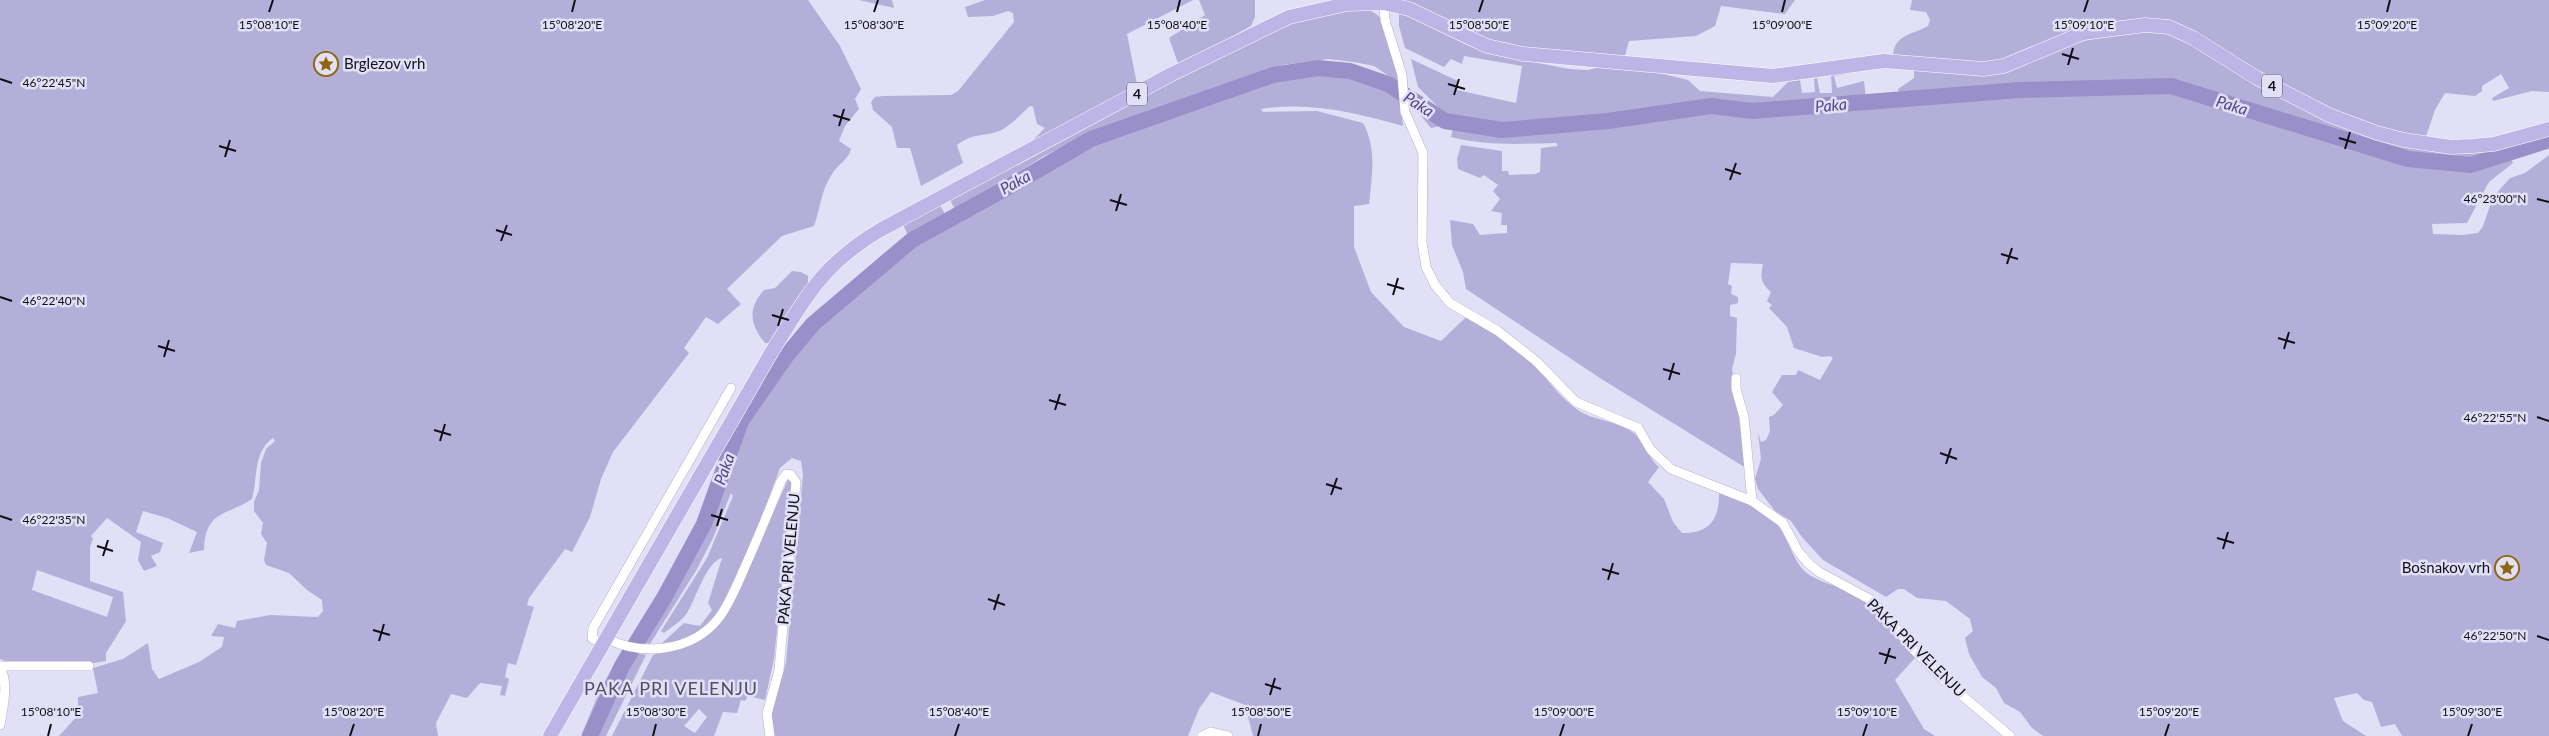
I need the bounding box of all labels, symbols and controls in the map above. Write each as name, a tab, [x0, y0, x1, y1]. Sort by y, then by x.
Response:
text: 15°08'10"E	[239, 17, 299, 32]
text: 15°08'20"E	[542, 17, 602, 32]
text: 15°08'30"E	[844, 17, 904, 32]
text: 15°08'40"E	[1147, 17, 1207, 32]
text: 15°08'50"E	[1449, 17, 1509, 32]
text: 15°09'00"E	[1752, 17, 1812, 32]
text: 15°09'10"E	[2054, 17, 2114, 32]
text: 15°09'20"E	[2357, 17, 2417, 32]
place icon: Brglezov vrh	[313, 51, 339, 77]
place label: Brglezov vrh	[344, 54, 425, 72]
road number: 4	[2262, 74, 2282, 98]
text: 46°22'45"N	[23, 75, 85, 90]
road number: 4	[1127, 82, 1147, 106]
water label: Paka	[1401, 87, 1438, 120]
water label: Paka	[2214, 91, 2250, 118]
water label: Paka	[1814, 94, 1848, 115]
water label: Paka	[996, 166, 1033, 198]
text: 46°23'00"N	[2464, 191, 2526, 206]
text: 46°22'40"N	[23, 293, 85, 308]
text: 46°22'55"N	[2464, 410, 2526, 425]
water label: Paka	[709, 451, 738, 487]
street label: PAKA PRI VELENJU	[773, 492, 803, 625]
text: 46°22'35"N	[23, 512, 85, 527]
place icon: Bošnakov vrh	[2494, 555, 2520, 581]
place label: Bošnakov vrh	[2402, 558, 2490, 576]
street label: PAKA PRI VELENJU	[1864, 594, 1970, 700]
text: 46°22'50"N	[2464, 628, 2526, 643]
district label: PAKA PRI VELENJU	[584, 677, 758, 699]
text: 15°08'10"E	[21, 704, 81, 719]
text: 15°08'20"E	[324, 704, 384, 719]
text: 15°08'30"E	[626, 704, 686, 719]
text: 15°08'40"E	[929, 704, 989, 719]
text: 15°08'50"E	[1231, 704, 1291, 719]
text: 15°09'00"E	[1534, 704, 1594, 719]
text: 15°09'10"E	[1837, 704, 1897, 719]
text: 15°09'20"E	[2139, 704, 2199, 719]
text: 15°09'30"E	[2442, 704, 2502, 719]

